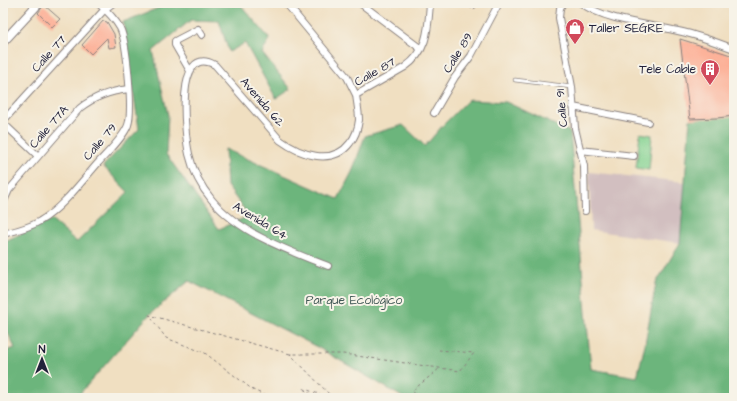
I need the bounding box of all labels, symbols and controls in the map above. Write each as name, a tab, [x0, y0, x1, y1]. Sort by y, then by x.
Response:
shop icon: Taller SEGRE	[564, 17, 586, 45]
place label: Taller SEGRE	[589, 20, 663, 37]
street label: Calle 89	[439, 30, 477, 76]
street label: Calle 77	[28, 31, 71, 76]
street label: Calle 87	[351, 53, 399, 91]
building icon: Tele Cable	[699, 58, 721, 86]
place label: Tele Cable	[639, 61, 697, 78]
street label: Avenida 62	[236, 74, 288, 130]
street label: Calle 91	[552, 88, 572, 128]
street label: Calle 77A	[25, 102, 73, 152]
street label: Calle 79	[79, 120, 121, 164]
street label: Avenida 64	[229, 198, 291, 244]
park label: Parque Ecológico	[306, 292, 402, 310]
north arrow	[22, 339, 62, 379]
text: N	[39, 342, 46, 357]

